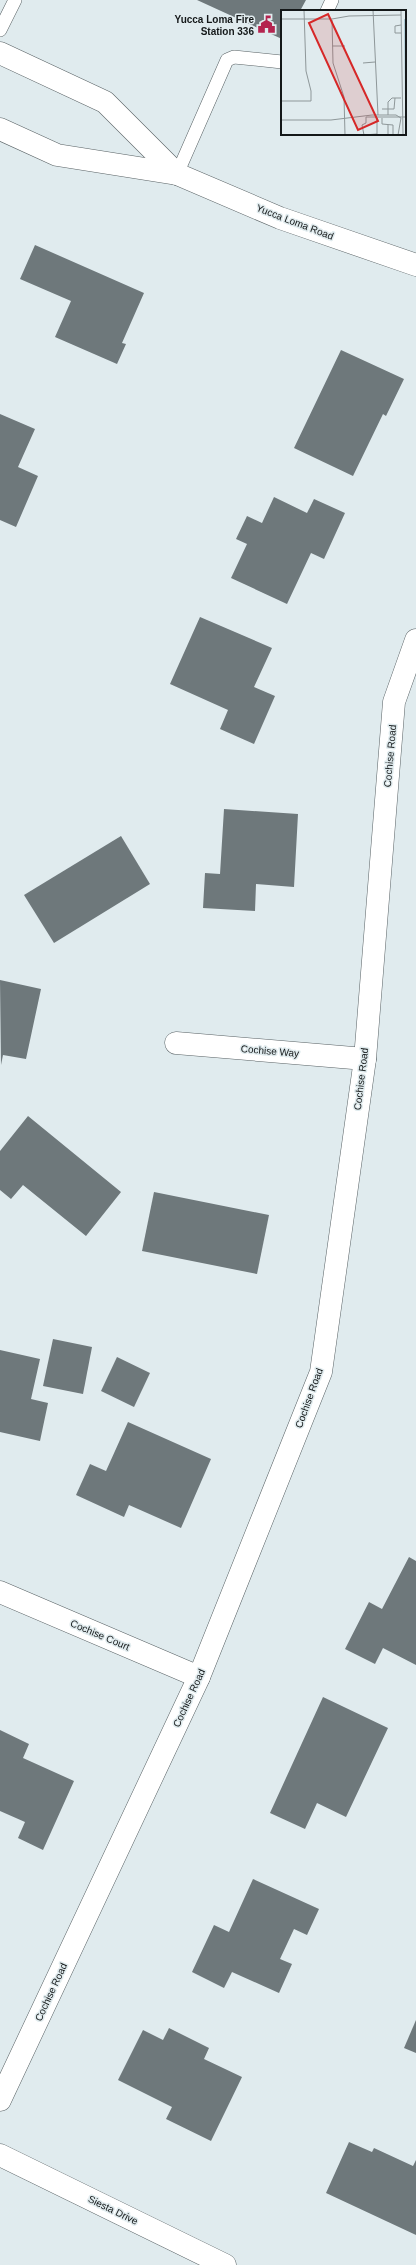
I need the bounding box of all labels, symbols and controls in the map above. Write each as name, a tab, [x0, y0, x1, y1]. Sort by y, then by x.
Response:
inset map	[281, 10, 406, 135]
place label: Yucca Loma Fire Station 336	[175, 14, 254, 37]
public building icon: Yucca Loma Fire Station 336	[257, 15, 277, 35]
street label: Yucca Loma Road	[255, 202, 335, 242]
street label: Cochise Road	[382, 724, 398, 788]
street label: Cochise Way	[240, 1043, 300, 1059]
street label: Cochise Road	[352, 1047, 370, 1111]
street label: Cochise Road	[293, 1367, 325, 1429]
street label: Cochise Court	[69, 1618, 132, 1653]
street label: Cochise Road	[171, 1667, 207, 1729]
street label: Cochise Road	[33, 1961, 69, 2023]
street label: Siesta Drive	[86, 2193, 140, 2227]

